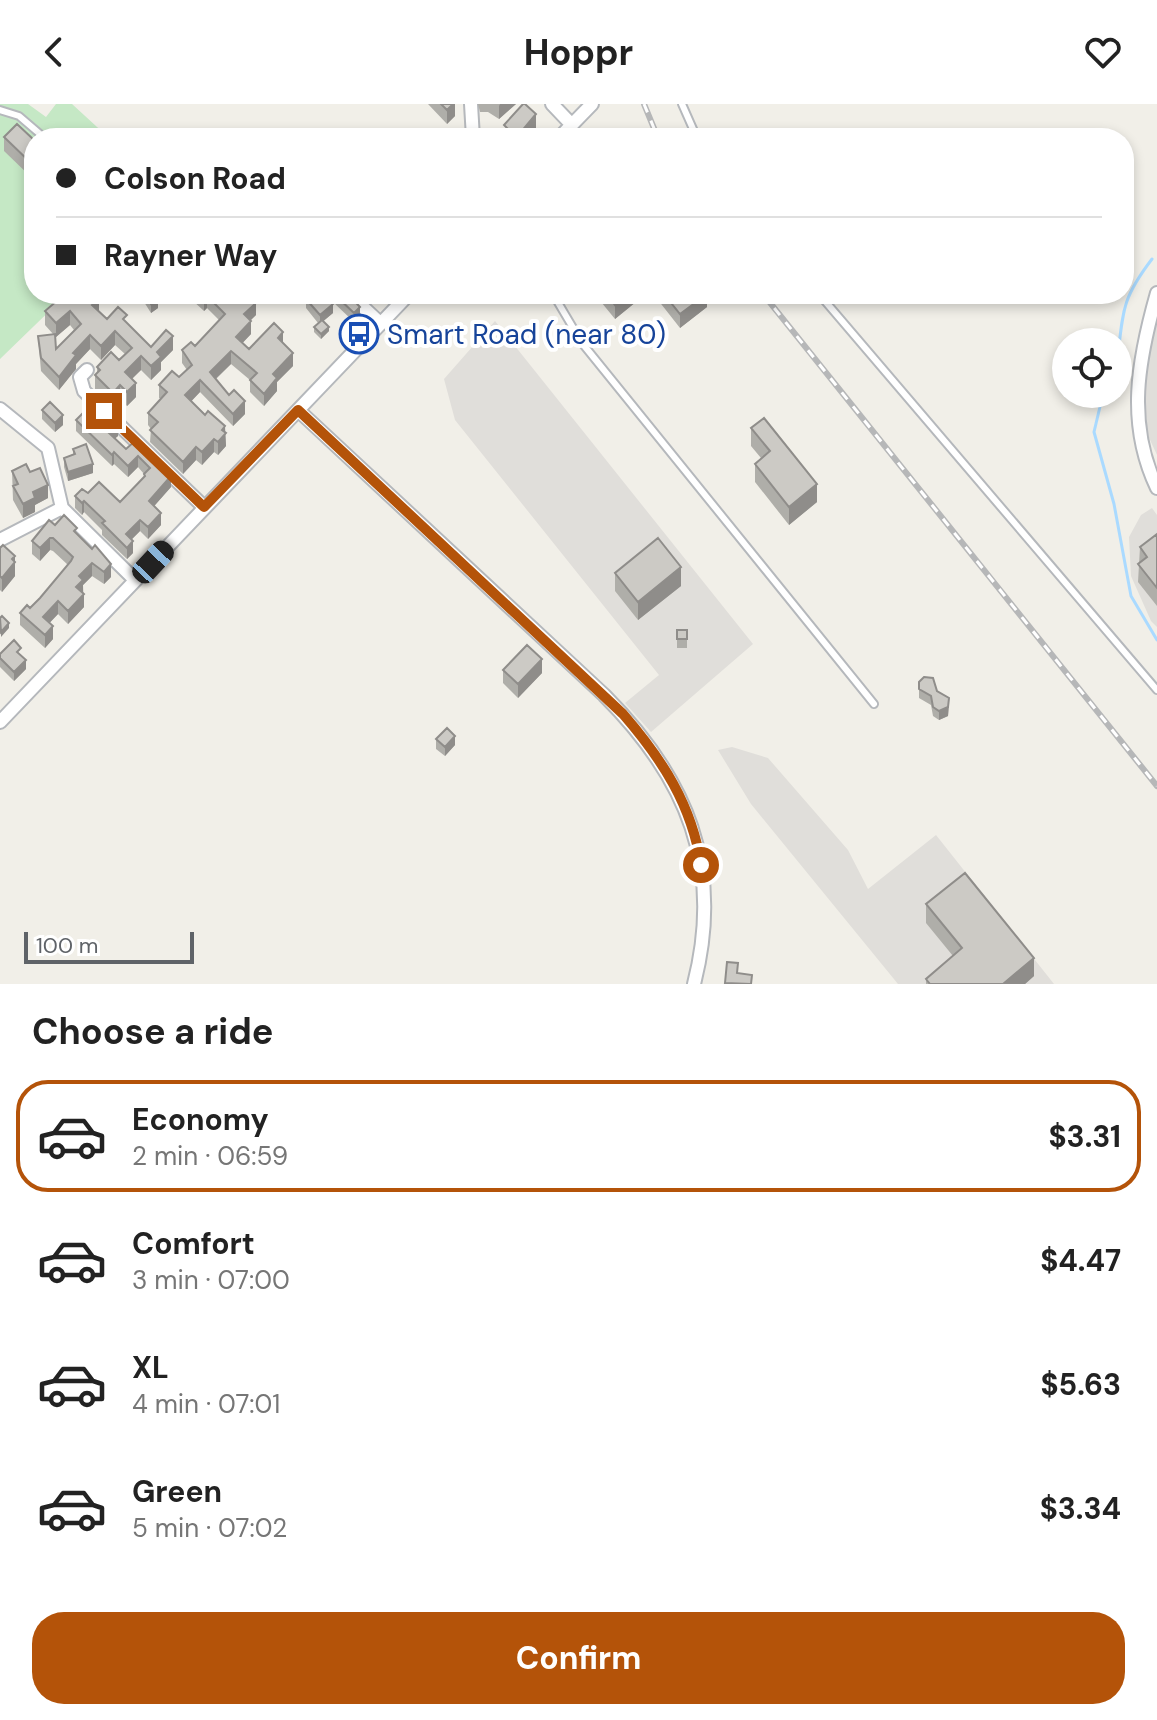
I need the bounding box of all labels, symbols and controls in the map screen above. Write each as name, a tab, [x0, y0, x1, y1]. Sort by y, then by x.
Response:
text: Hoppr	[524, 29, 633, 76]
icon: back	[32, 30, 76, 74]
icon: heart	[1081, 30, 1125, 74]
text: Colson Road	[104, 159, 286, 198]
text: Rayner Way	[104, 236, 277, 275]
bus stop icon: Smart Road (near 80)	[338, 313, 380, 355]
place label: Smart Road (near 80)	[387, 316, 666, 353]
map controls	[1052, 328, 1132, 408]
button: locate	[1052, 328, 1132, 408]
route end	[86, 393, 122, 429]
car	[128, 536, 178, 588]
route start	[683, 847, 719, 883]
scale bar	[24, 928, 194, 964]
text: 100 m	[36, 931, 98, 960]
text: Choose a ride	[32, 1008, 273, 1055]
icon: car	[36, 1100, 108, 1172]
text: Economy	[132, 1100, 269, 1139]
text: $3.31	[1048, 1117, 1121, 1156]
text: 2 min · 06:59	[132, 1139, 288, 1173]
icon: car	[36, 1224, 108, 1296]
text: Comfort	[132, 1224, 255, 1263]
text: $4.47	[1040, 1241, 1121, 1280]
text: 3 min · 07:00	[132, 1263, 290, 1297]
icon: car	[36, 1348, 108, 1420]
text: XL	[132, 1348, 169, 1387]
text: $5.63	[1040, 1365, 1121, 1404]
text: 4 min · 07:01	[132, 1387, 280, 1421]
icon: car	[36, 1472, 108, 1544]
text: Green	[132, 1472, 222, 1511]
text: $3.34	[1040, 1489, 1121, 1528]
text: 5 min · 07:02	[132, 1511, 287, 1545]
button: Confirm	[32, 1612, 1125, 1704]

